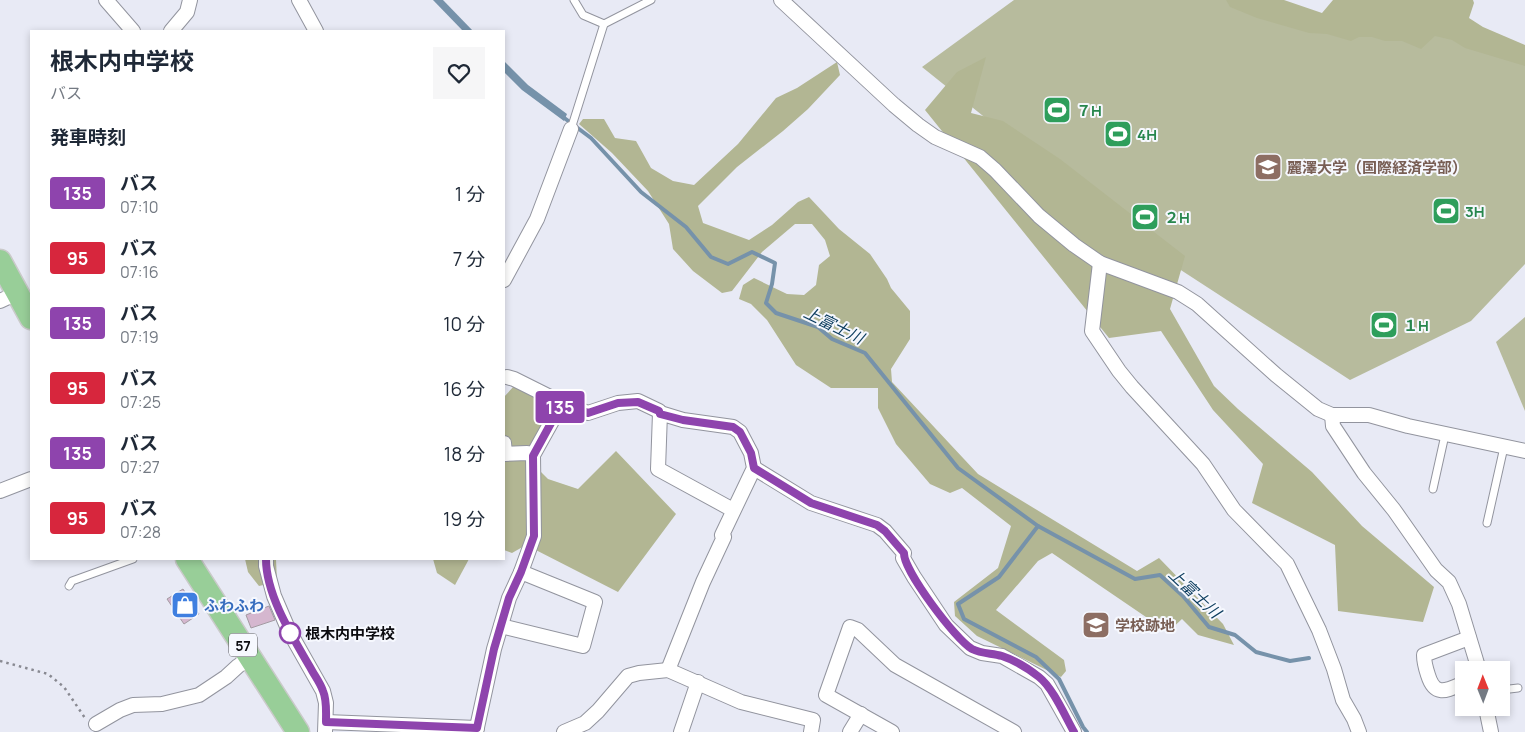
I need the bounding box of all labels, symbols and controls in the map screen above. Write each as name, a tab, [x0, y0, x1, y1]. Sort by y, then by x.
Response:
text: 根木内中学校	[50, 44, 194, 77]
button: heart	[433, 47, 485, 99]
text: バス	[50, 82, 82, 104]
sports icon: ７H	[1042, 95, 1072, 125]
place label: ７H	[1076, 100, 1102, 121]
sports icon: 4H	[1103, 119, 1133, 149]
text: 発車時刻	[50, 124, 126, 150]
place label: 4H	[1137, 124, 1157, 145]
school or university icon: 麗澤大学（国際経済学部）	[1253, 152, 1283, 182]
place label: 麗澤大学（国際経済学部）	[1287, 157, 1467, 178]
text: バス	[120, 170, 158, 196]
text: 135	[63, 181, 92, 205]
text: 1 分	[455, 181, 485, 207]
text: 07:10	[120, 196, 159, 218]
sports icon: 3H	[1431, 196, 1461, 226]
place label: 3H	[1465, 201, 1485, 222]
sports icon: ２H	[1130, 202, 1160, 232]
place label: ２H	[1164, 207, 1190, 228]
text: バス	[120, 235, 158, 261]
text: 95	[67, 246, 88, 270]
text: 7 分	[453, 246, 485, 272]
text: 07:16	[120, 261, 159, 283]
text: バス	[120, 300, 158, 326]
water label: 上富士川	[800, 301, 869, 350]
sports icon: １H	[1369, 310, 1399, 340]
text: 135	[63, 311, 92, 335]
text: 10 分	[443, 311, 485, 337]
place label: １H	[1403, 315, 1429, 336]
text: 07:19	[120, 326, 159, 348]
text: バス	[120, 365, 158, 391]
text: 95	[67, 376, 88, 400]
text: 16 分	[443, 376, 485, 402]
text: 07:25	[120, 391, 161, 413]
line badge: 135	[531, 391, 589, 423]
text: 135	[546, 395, 574, 419]
text: バス	[120, 430, 158, 456]
text: 135	[63, 441, 92, 465]
text: 18 分	[444, 441, 485, 467]
text: 07:27	[120, 456, 160, 478]
text: バス	[120, 495, 158, 521]
text: 95	[67, 506, 88, 530]
text: 19 分	[443, 506, 485, 532]
text: 07:28	[120, 521, 161, 543]
water label: 上富士川	[1164, 563, 1227, 624]
shop icon: ふわふわ	[170, 590, 200, 620]
place label: ふわふわ	[204, 595, 264, 616]
school or university icon: 学校跡地	[1081, 610, 1111, 640]
place label: 学校跡地	[1115, 615, 1175, 636]
marker: 根木内中学校	[279, 622, 301, 644]
place label: 根木内中学校	[305, 623, 395, 644]
road number: 57	[229, 634, 257, 656]
north arrow	[1455, 661, 1510, 716]
map controls	[1455, 661, 1510, 716]

